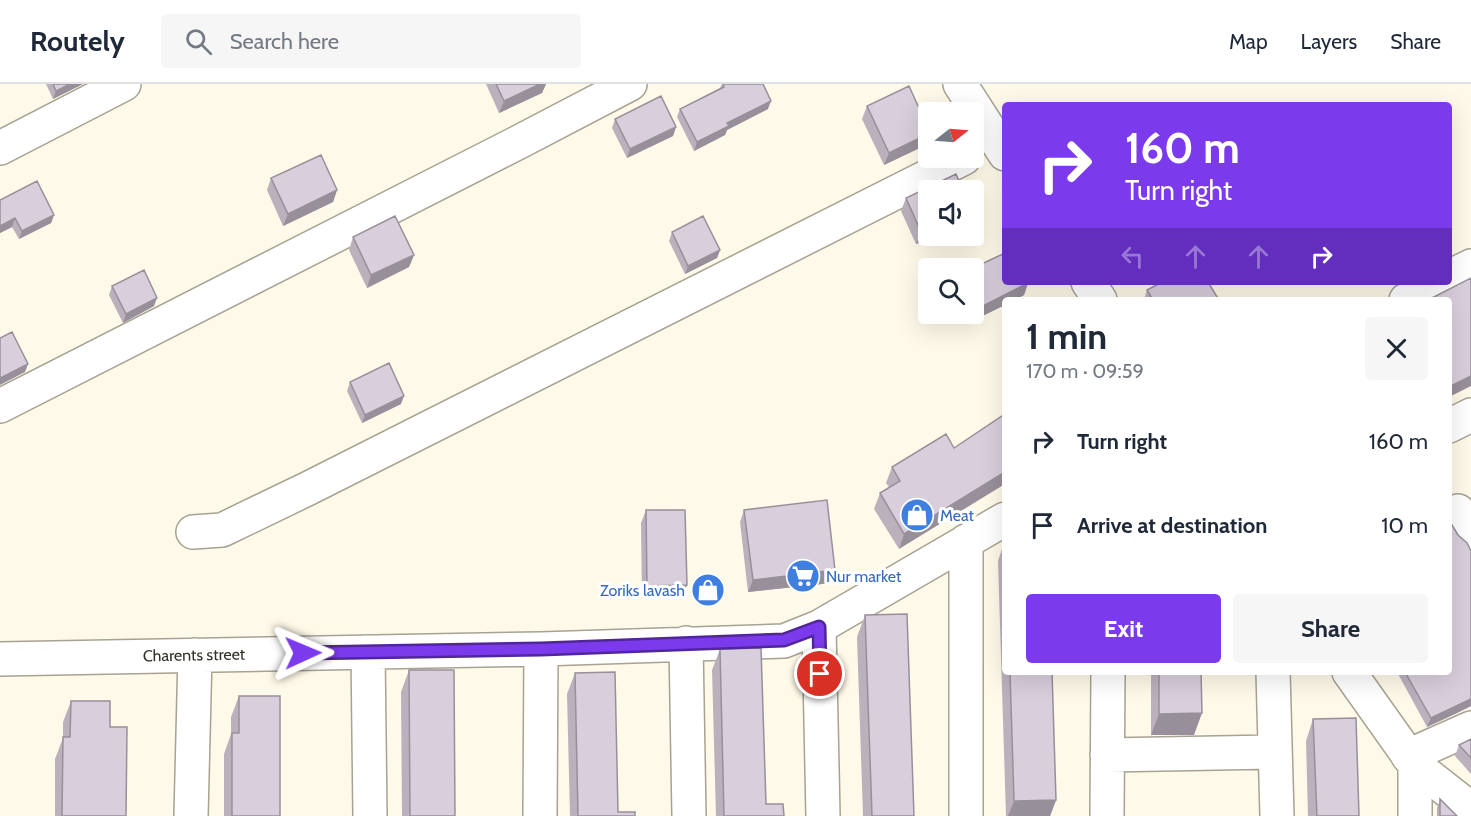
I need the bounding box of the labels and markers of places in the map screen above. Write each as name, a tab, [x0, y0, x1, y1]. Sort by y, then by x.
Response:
shop icon: Meat	[899, 497, 935, 533]
place label: Meat	[940, 506, 975, 525]
supermarket icon: Nur market	[785, 558, 821, 594]
place label: Nur market	[826, 567, 902, 586]
shop icon: Zoriks lavash	[690, 572, 726, 608]
place label: Zoriks lavash	[600, 581, 685, 600]
pin	[794, 648, 845, 699]

